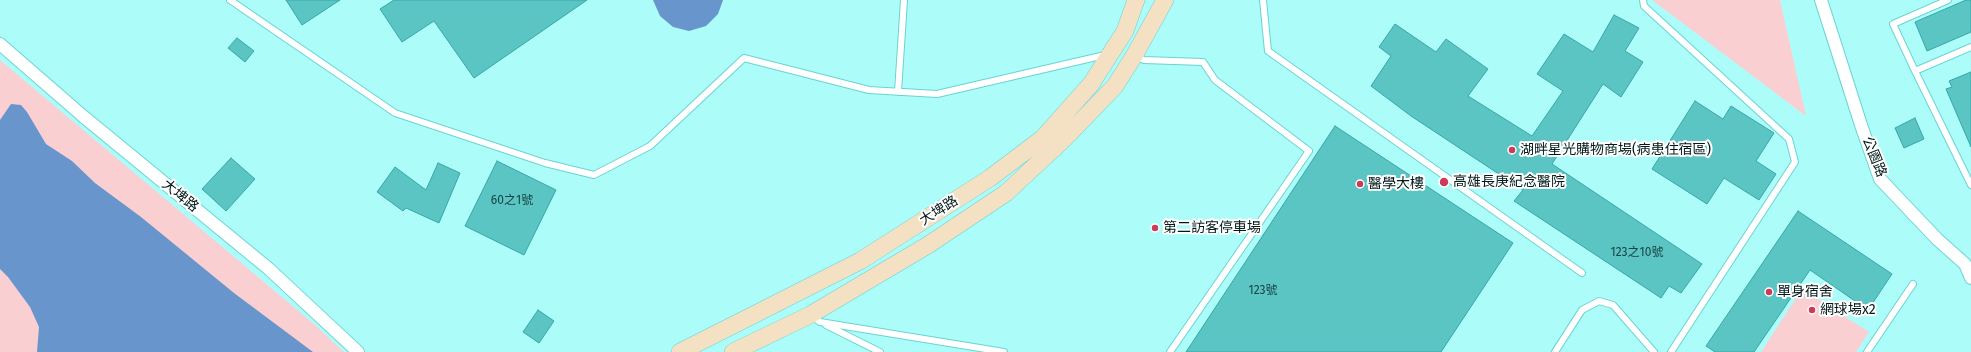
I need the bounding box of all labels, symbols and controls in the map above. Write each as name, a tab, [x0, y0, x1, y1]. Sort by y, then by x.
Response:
street label: 公園路	[1858, 134, 1890, 180]
place label: 湖畔星光購物商場(病患住宿區)	[1520, 142, 1711, 158]
marker: 湖畔星光購物商場(病患住宿區)	[1507, 145, 1517, 155]
place label: 高雄長庚紀念醫院	[1453, 174, 1565, 190]
street label: 大埤路	[158, 176, 202, 216]
place label: 醫學大樓	[1368, 176, 1424, 192]
marker: 高雄長庚紀念醫院	[1438, 176, 1450, 188]
marker: 醫學大樓	[1355, 179, 1365, 189]
street label: 大埤路	[917, 193, 961, 229]
house number: 60之1號	[491, 194, 533, 208]
place label: 第二訪客停車場	[1163, 220, 1261, 236]
marker: 第二訪客停車場	[1150, 223, 1160, 233]
house number: 123之10號	[1611, 246, 1663, 260]
house number: 123號	[1248, 284, 1278, 298]
place label: 單身宿舍	[1777, 284, 1833, 300]
marker: 單身宿舍	[1764, 287, 1774, 297]
place label: 網球場x2	[1820, 302, 1876, 318]
marker: 網球場x2	[1807, 305, 1817, 315]

